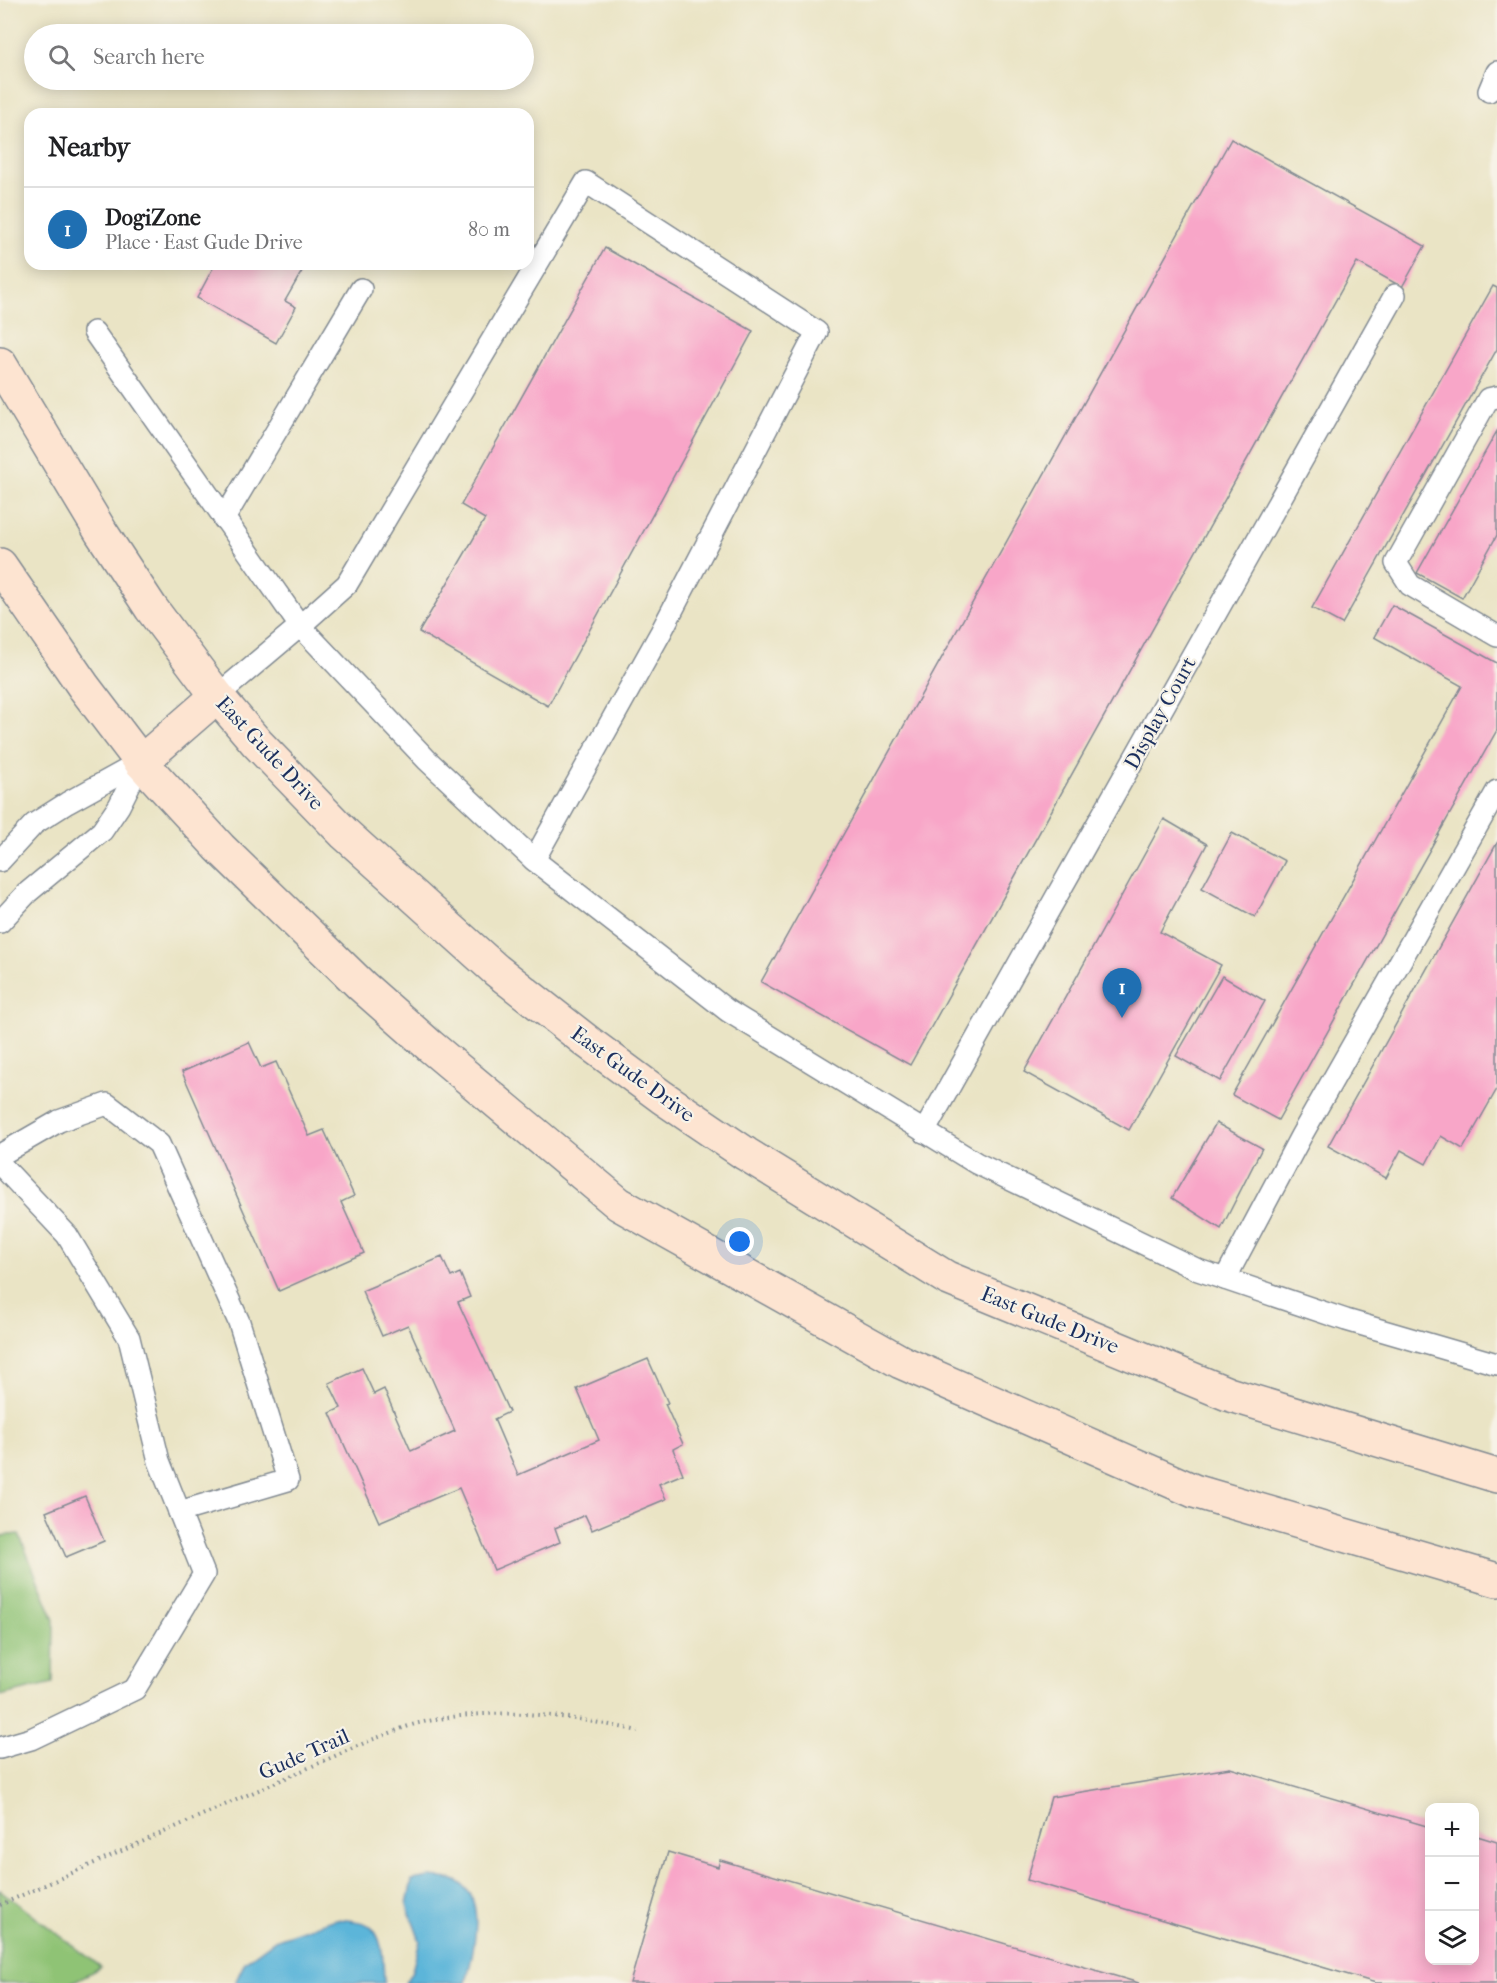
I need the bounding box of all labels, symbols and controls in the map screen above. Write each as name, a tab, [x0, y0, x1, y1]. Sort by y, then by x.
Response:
search box	[24, 24, 534, 90]
icon: search	[45, 41, 78, 74]
text: Search here	[93, 44, 205, 70]
text: Nearby	[48, 132, 130, 163]
text: DogiZone	[105, 205, 201, 231]
text: 1	[64, 218, 71, 241]
text: 80 m	[468, 218, 510, 241]
text: Place · East Gude Drive	[105, 231, 303, 254]
street label: Display Court	[1119, 652, 1201, 774]
street label: East Gude Drive	[211, 691, 329, 815]
pin: 1	[1102, 968, 1142, 1018]
street label: East Gude Drive	[567, 1021, 699, 1127]
your location	[725, 1227, 754, 1256]
street label: East Gude Drive	[978, 1281, 1122, 1359]
street label: Gude Trail	[255, 1723, 353, 1785]
map controls	[1425, 1803, 1479, 1965]
button: +	[1425, 1803, 1479, 1857]
button: −	[1425, 1857, 1479, 1911]
button: layers	[1425, 1911, 1479, 1965]

